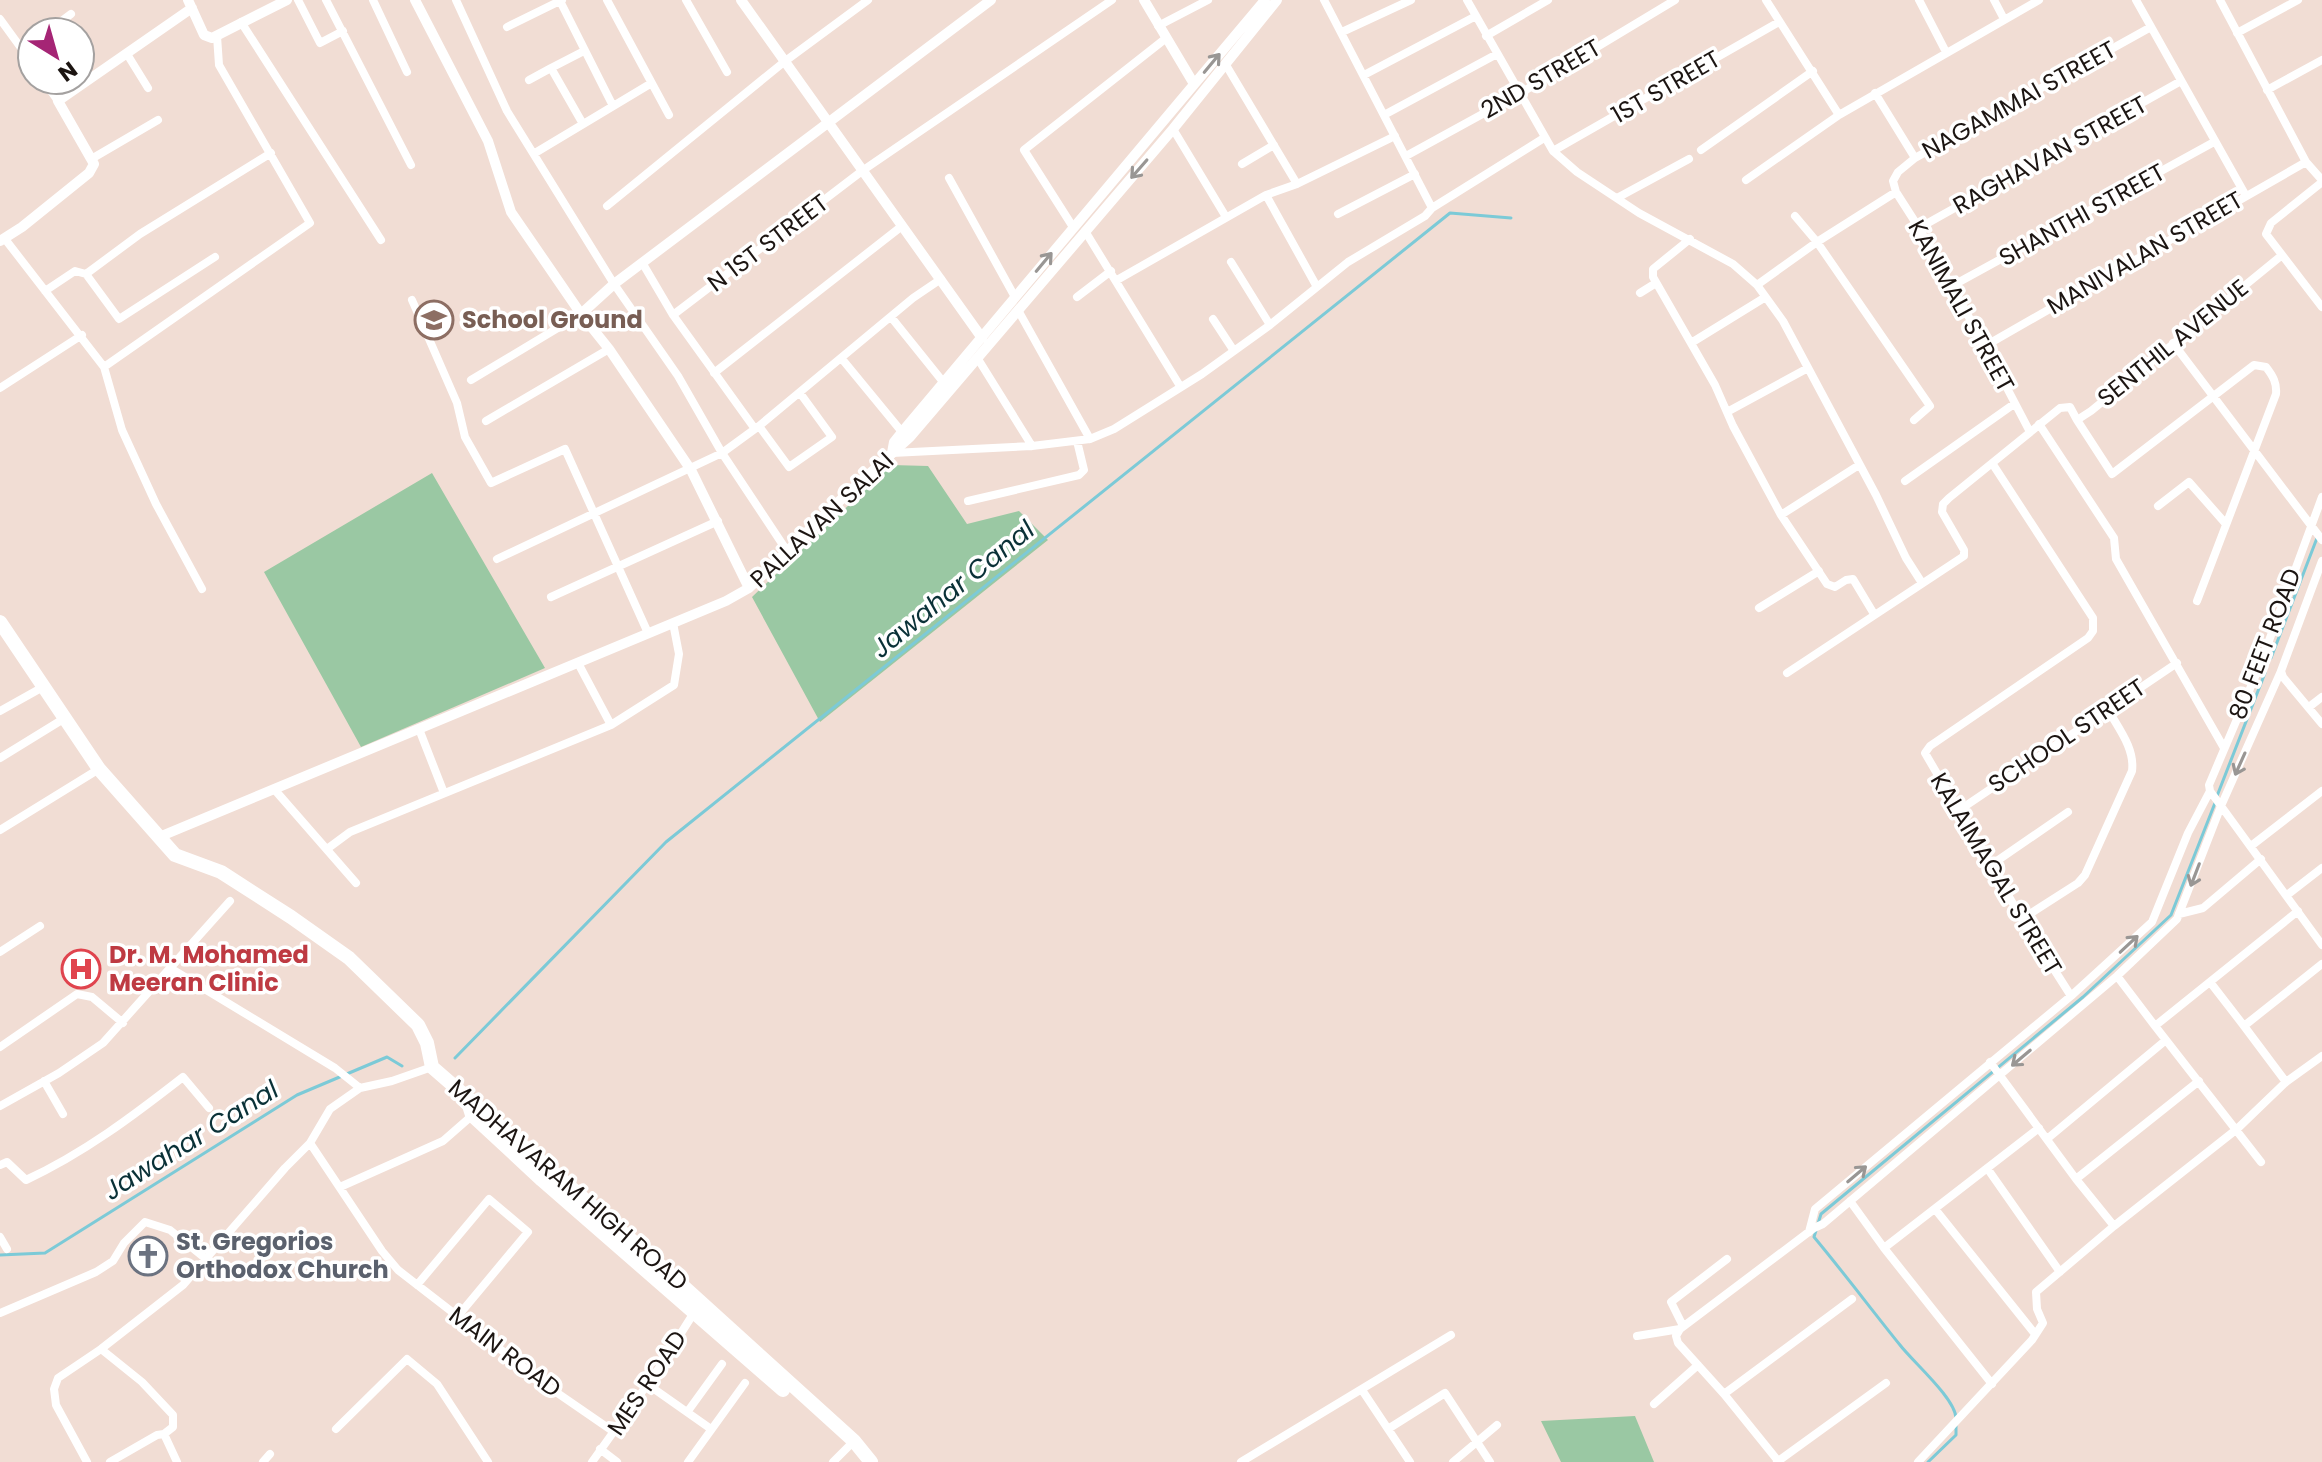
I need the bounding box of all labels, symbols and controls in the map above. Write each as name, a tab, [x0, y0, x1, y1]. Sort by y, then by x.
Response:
north arrow	[16, 16, 96, 96]
street label: 2ND STREET	[1475, 31, 1607, 126]
street label: NAGAMMAI STREET	[1916, 33, 2122, 167]
street label: 1ST STREET	[1605, 42, 1726, 131]
one-way arrow	[1203, 53, 1221, 74]
text: N	[52, 54, 84, 89]
street label: RAGHAVAN STREET	[1947, 87, 2153, 222]
street label: SHANTHI STREET	[1993, 155, 2171, 274]
one-way arrow	[1130, 158, 1148, 178]
street label: MANIVALAN STREET	[2041, 183, 2249, 322]
street label: N 1ST STREET	[700, 186, 835, 299]
street label: KANIMALI STREET	[1900, 214, 2022, 398]
one-way arrow	[1035, 252, 1053, 272]
street label: SENTHIL AVENUE	[2090, 271, 2255, 414]
school or university icon: School Ground	[413, 299, 455, 341]
place label: School Ground	[462, 303, 643, 336]
street label: PALLAVAN SALAI	[743, 444, 901, 595]
water label: Jawahar Canal	[864, 512, 1043, 666]
street label: 80 FEET ROAD	[2221, 564, 2308, 724]
street label: SCHOOL STREET	[1982, 671, 2152, 800]
one-way arrow	[2231, 751, 2246, 776]
street label: KALAIMAGAL STREET	[1923, 766, 2070, 981]
one-way arrow	[2186, 862, 2201, 887]
one-way arrow	[2119, 935, 2139, 954]
place label: Dr. M. Mohamed Meeran Clinic	[109, 938, 309, 999]
hospital icon: Dr. M. Mohamed Meeran Clinic	[60, 948, 102, 990]
one-way arrow	[2012, 1048, 2032, 1066]
water label: Jawahar Canal	[97, 1071, 286, 1208]
street label: MADHAVARAM HIGH ROAD	[441, 1071, 695, 1298]
one-way arrow	[1846, 1166, 1867, 1183]
place label: St. Gregorios Orthodox Church	[176, 1225, 389, 1286]
church icon: St. Gregorios Orthodox Church	[127, 1235, 169, 1277]
street label: MAIN ROAD	[442, 1299, 568, 1405]
street label: MES ROAD	[599, 1324, 694, 1442]

